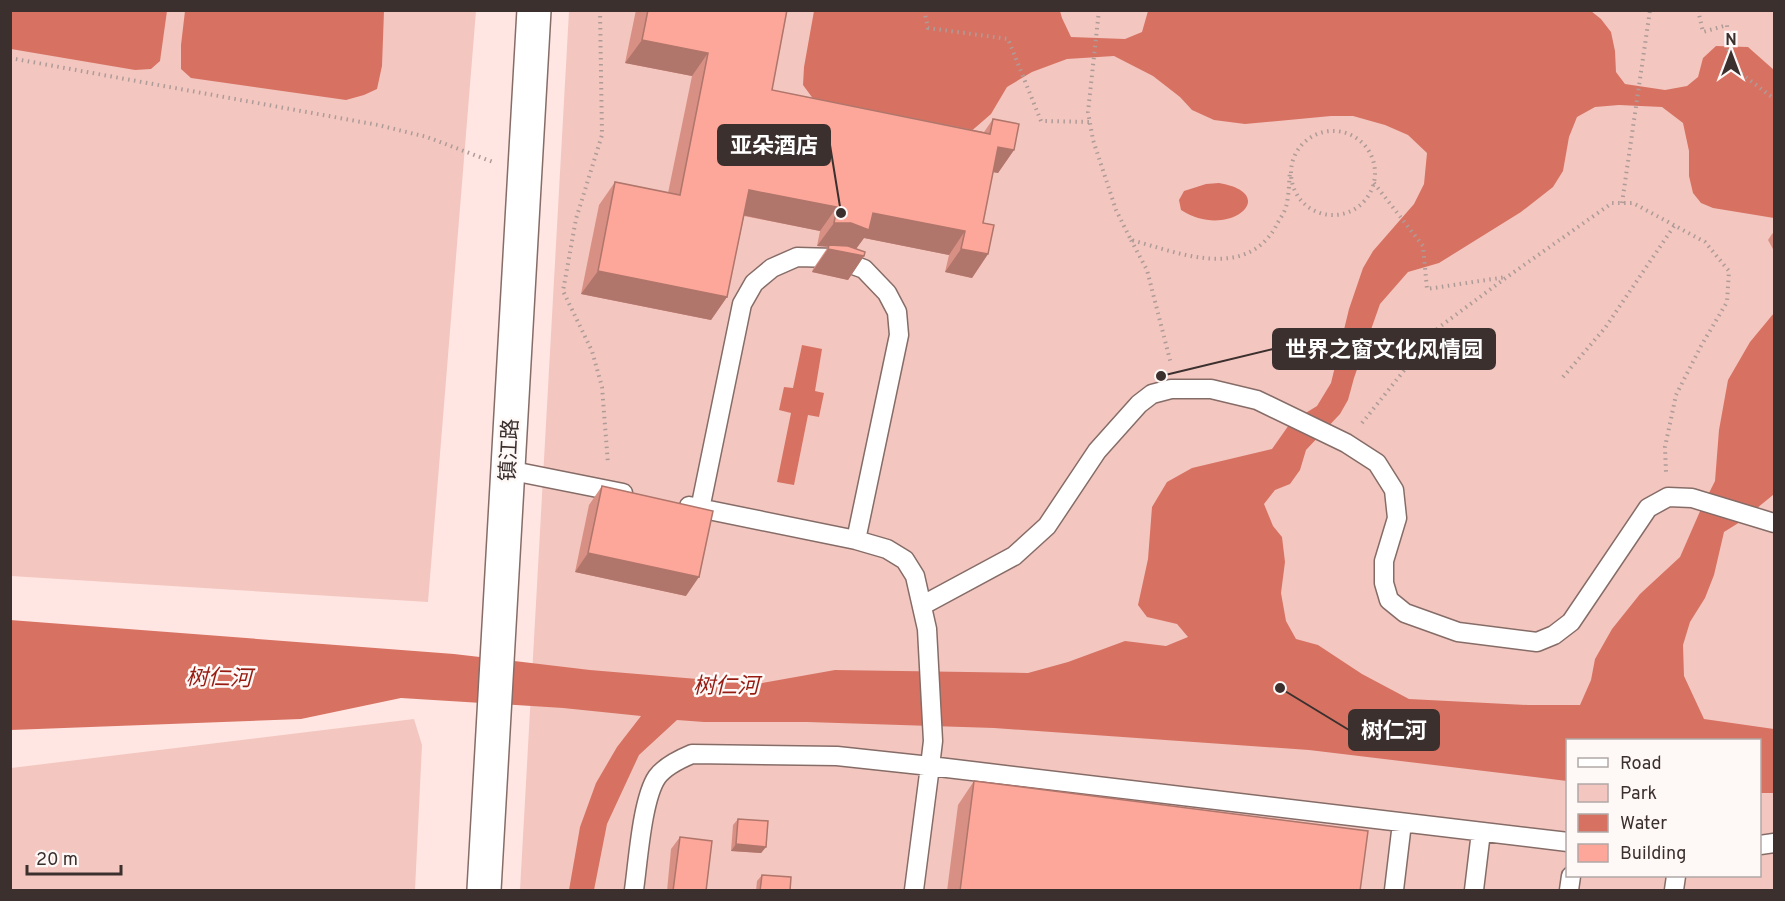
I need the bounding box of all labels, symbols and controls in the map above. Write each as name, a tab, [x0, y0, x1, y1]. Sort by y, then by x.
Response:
north arrow	[1701, 24, 1761, 84]
text: N	[1725, 31, 1737, 51]
callout: 亚朵酒店	[718, 125, 830, 165]
text: 亚朵酒店	[730, 134, 818, 161]
callout: 世界之窗文化风情园	[1273, 329, 1495, 369]
text: 世界之窗文化风情园	[1285, 338, 1483, 365]
street label: 镇江路	[495, 418, 526, 482]
water label: 树仁河	[186, 665, 256, 694]
water label: 树仁河	[693, 674, 763, 701]
callout: 树仁河	[1349, 710, 1439, 750]
text: 树仁河	[1361, 719, 1427, 746]
legend	[1566, 739, 1761, 877]
text: Road	[1620, 753, 1662, 776]
text: Park	[1620, 783, 1657, 806]
text: Water	[1620, 813, 1667, 836]
scale bar	[27, 838, 122, 876]
text: Building	[1620, 843, 1686, 866]
text: 20 m	[36, 849, 78, 872]

